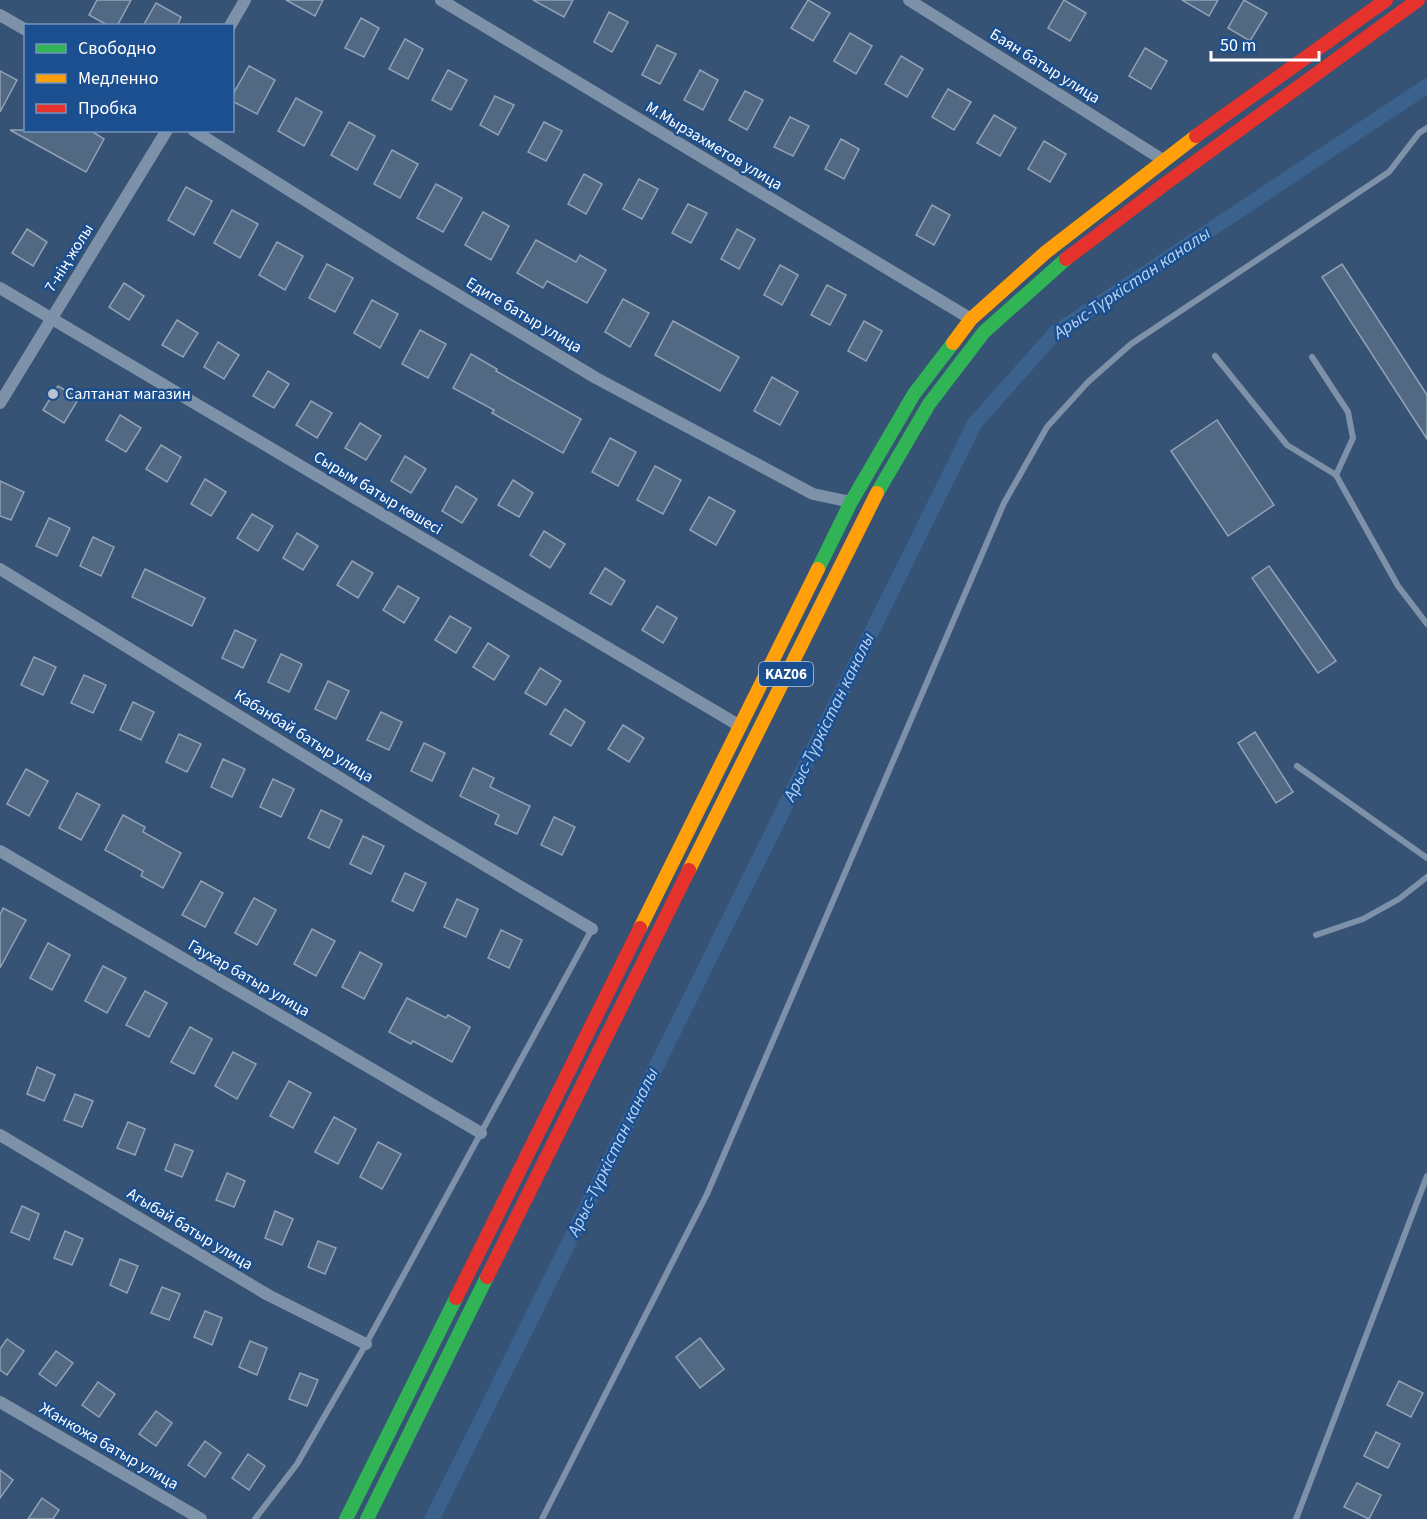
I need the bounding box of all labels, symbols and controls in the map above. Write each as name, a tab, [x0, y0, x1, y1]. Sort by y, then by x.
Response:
street label: Баян батыр улица	[986, 23, 1104, 109]
legend	[24, 24, 234, 132]
scale bar	[1211, 24, 1319, 62]
text: 50 m	[1220, 33, 1256, 58]
text: Свободно	[78, 36, 156, 61]
text: Медленно	[78, 66, 158, 91]
text: Пробка	[78, 96, 137, 121]
street label: М.Мырзахметов улица	[641, 96, 787, 196]
street label: 7-нің жолы	[39, 220, 99, 296]
water label: Арыс-Түркістан каналы	[1048, 221, 1216, 346]
street label: Едиге батыр улица	[462, 272, 586, 358]
place label: Салтанат магазин	[65, 383, 191, 405]
marker: Салтанат магазин	[46, 387, 60, 401]
street label: Сырым батыр көшесі	[309, 446, 447, 540]
water label: Арыс-Түркістан каналы	[777, 628, 881, 807]
road number: KАZ06	[759, 662, 813, 686]
street label: Кабанбай батыр улица	[230, 684, 378, 788]
street label: Гаухар батыр улица	[184, 934, 314, 1022]
water label: Арыс-Түркістан каналы	[561, 1063, 665, 1242]
street label: Агыбай батыр улица	[123, 1183, 257, 1275]
street label: Жанкожа батыр улица	[35, 1397, 183, 1495]

